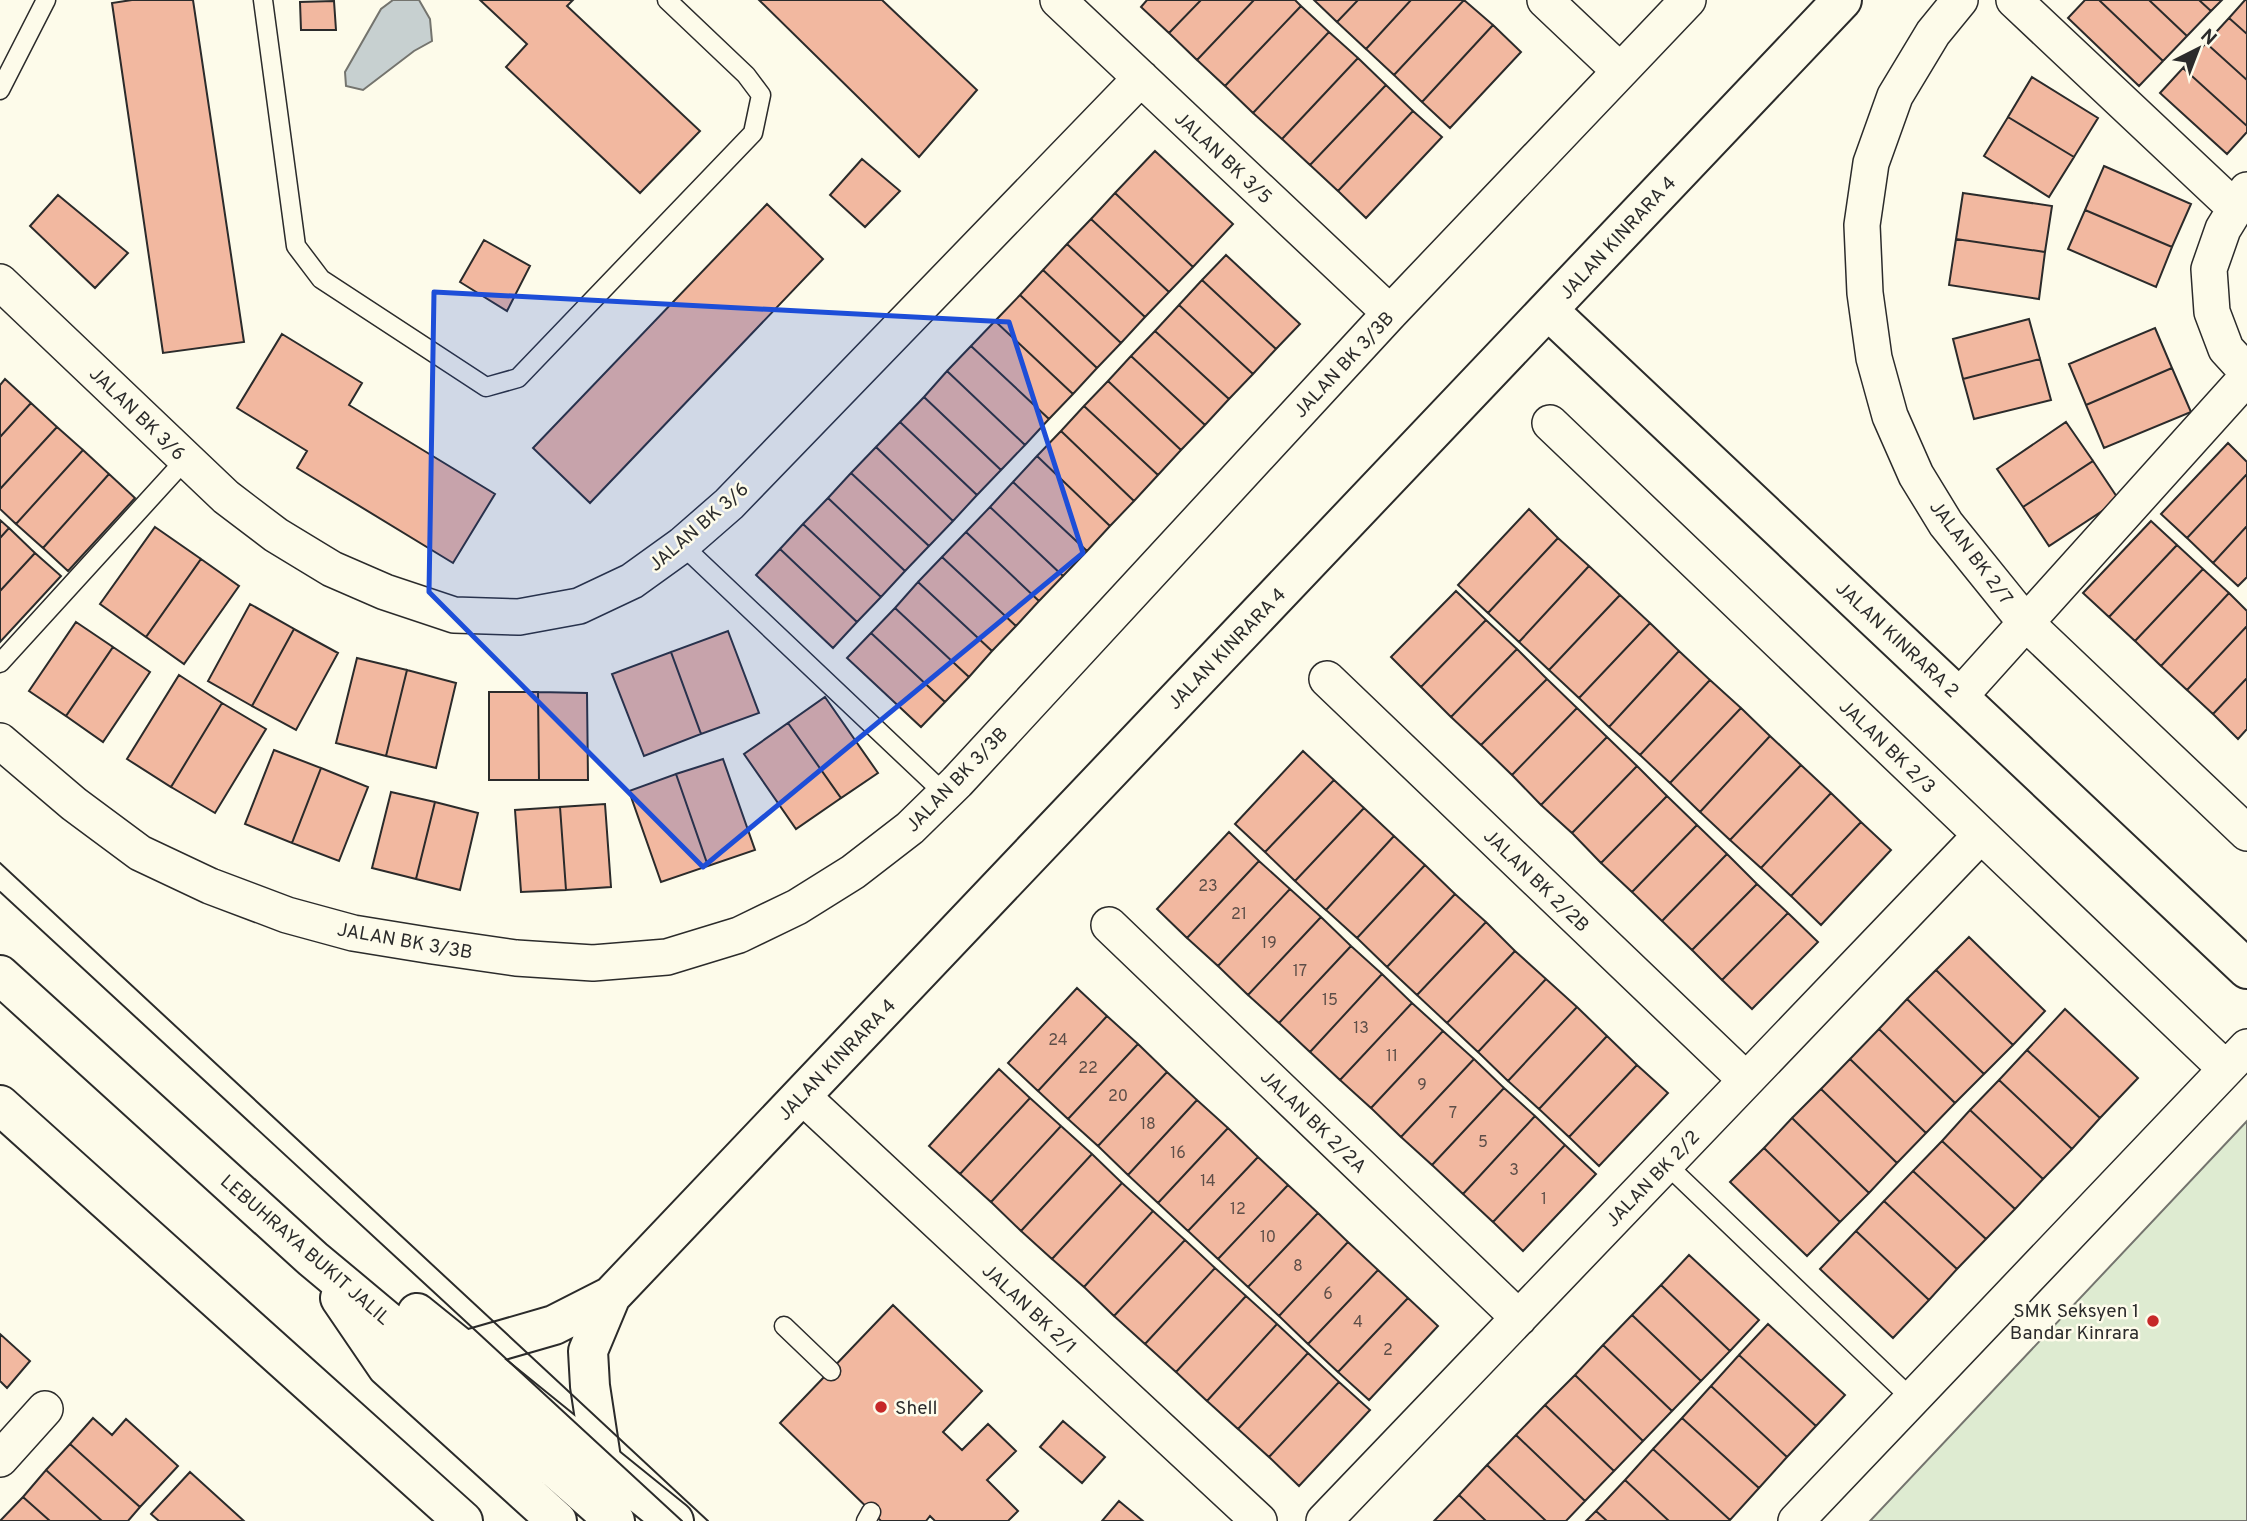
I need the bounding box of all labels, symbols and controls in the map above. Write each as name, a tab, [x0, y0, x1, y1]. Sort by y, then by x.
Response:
north arrow	[2163, 14, 2233, 84]
text: N	[2195, 24, 2221, 51]
street label: JALAN BK 3/5	[1169, 107, 1277, 210]
street label: JALAN KINRARA 4	[1555, 172, 1682, 305]
street label: JALAN BK 3/3B	[1289, 307, 1400, 424]
street label: JALAN BK 3/6	[84, 363, 190, 466]
street label: JALAN BK 3/6	[644, 478, 754, 577]
street label: JALAN BK 2/7	[1923, 496, 2017, 610]
street label: JALAN KINRARA 2	[1830, 577, 1963, 704]
street label: JALAN KINRARA 4	[1163, 584, 1292, 715]
street label: JALAN BK 2/3	[1833, 695, 1940, 800]
street label: JALAN BK 3/3B	[901, 723, 1014, 838]
street label: JALAN BK 2/2B	[1478, 825, 1594, 938]
house number: 23	[1198, 877, 1218, 897]
house number: 21	[1231, 905, 1247, 925]
street label: JALAN BK 3/3B	[335, 918, 474, 966]
house number: 19	[1261, 934, 1277, 954]
house number: 17	[1293, 962, 1307, 982]
house number: 15	[1322, 991, 1338, 1011]
street label: JALAN KINRARA 4	[773, 995, 902, 1126]
house number: 13	[1353, 1019, 1369, 1039]
house number: 24	[1048, 1031, 1068, 1051]
house number: 11	[1386, 1047, 1398, 1067]
house number: 22	[1078, 1059, 1098, 1079]
street label: JALAN BK 2/2A	[1254, 1066, 1371, 1179]
house number: 9	[1417, 1076, 1427, 1096]
house number: 20	[1108, 1087, 1128, 1107]
house number: 7	[1449, 1104, 1457, 1124]
house number: 18	[1140, 1115, 1156, 1135]
street label: JALAN BK 2/2	[1601, 1126, 1706, 1233]
house number: 5	[1478, 1133, 1488, 1153]
house number: 16	[1170, 1144, 1186, 1164]
house number: 3	[1509, 1161, 1519, 1181]
street label: LEBUHRAYA BUKIT JALIL	[215, 1170, 395, 1331]
house number: 14	[1200, 1172, 1216, 1192]
house number: 1	[1541, 1190, 1547, 1210]
house number: 12	[1230, 1200, 1246, 1220]
house number: 10	[1260, 1228, 1276, 1248]
house number: 8	[1293, 1257, 1303, 1277]
street label: JALAN BK 2/1	[976, 1259, 1081, 1359]
house number: 6	[1323, 1285, 1333, 1305]
place label: SMK Seksyen 1 Bandar Kinrara	[2010, 1300, 2139, 1346]
house number: 4	[1353, 1313, 1363, 1333]
marker: SMK Seksyen 1 Bandar Kinrara	[2145, 1313, 2161, 1329]
house number: 2	[1383, 1341, 1393, 1361]
place label: Shell	[895, 1397, 938, 1421]
marker: Shell	[873, 1399, 889, 1415]

